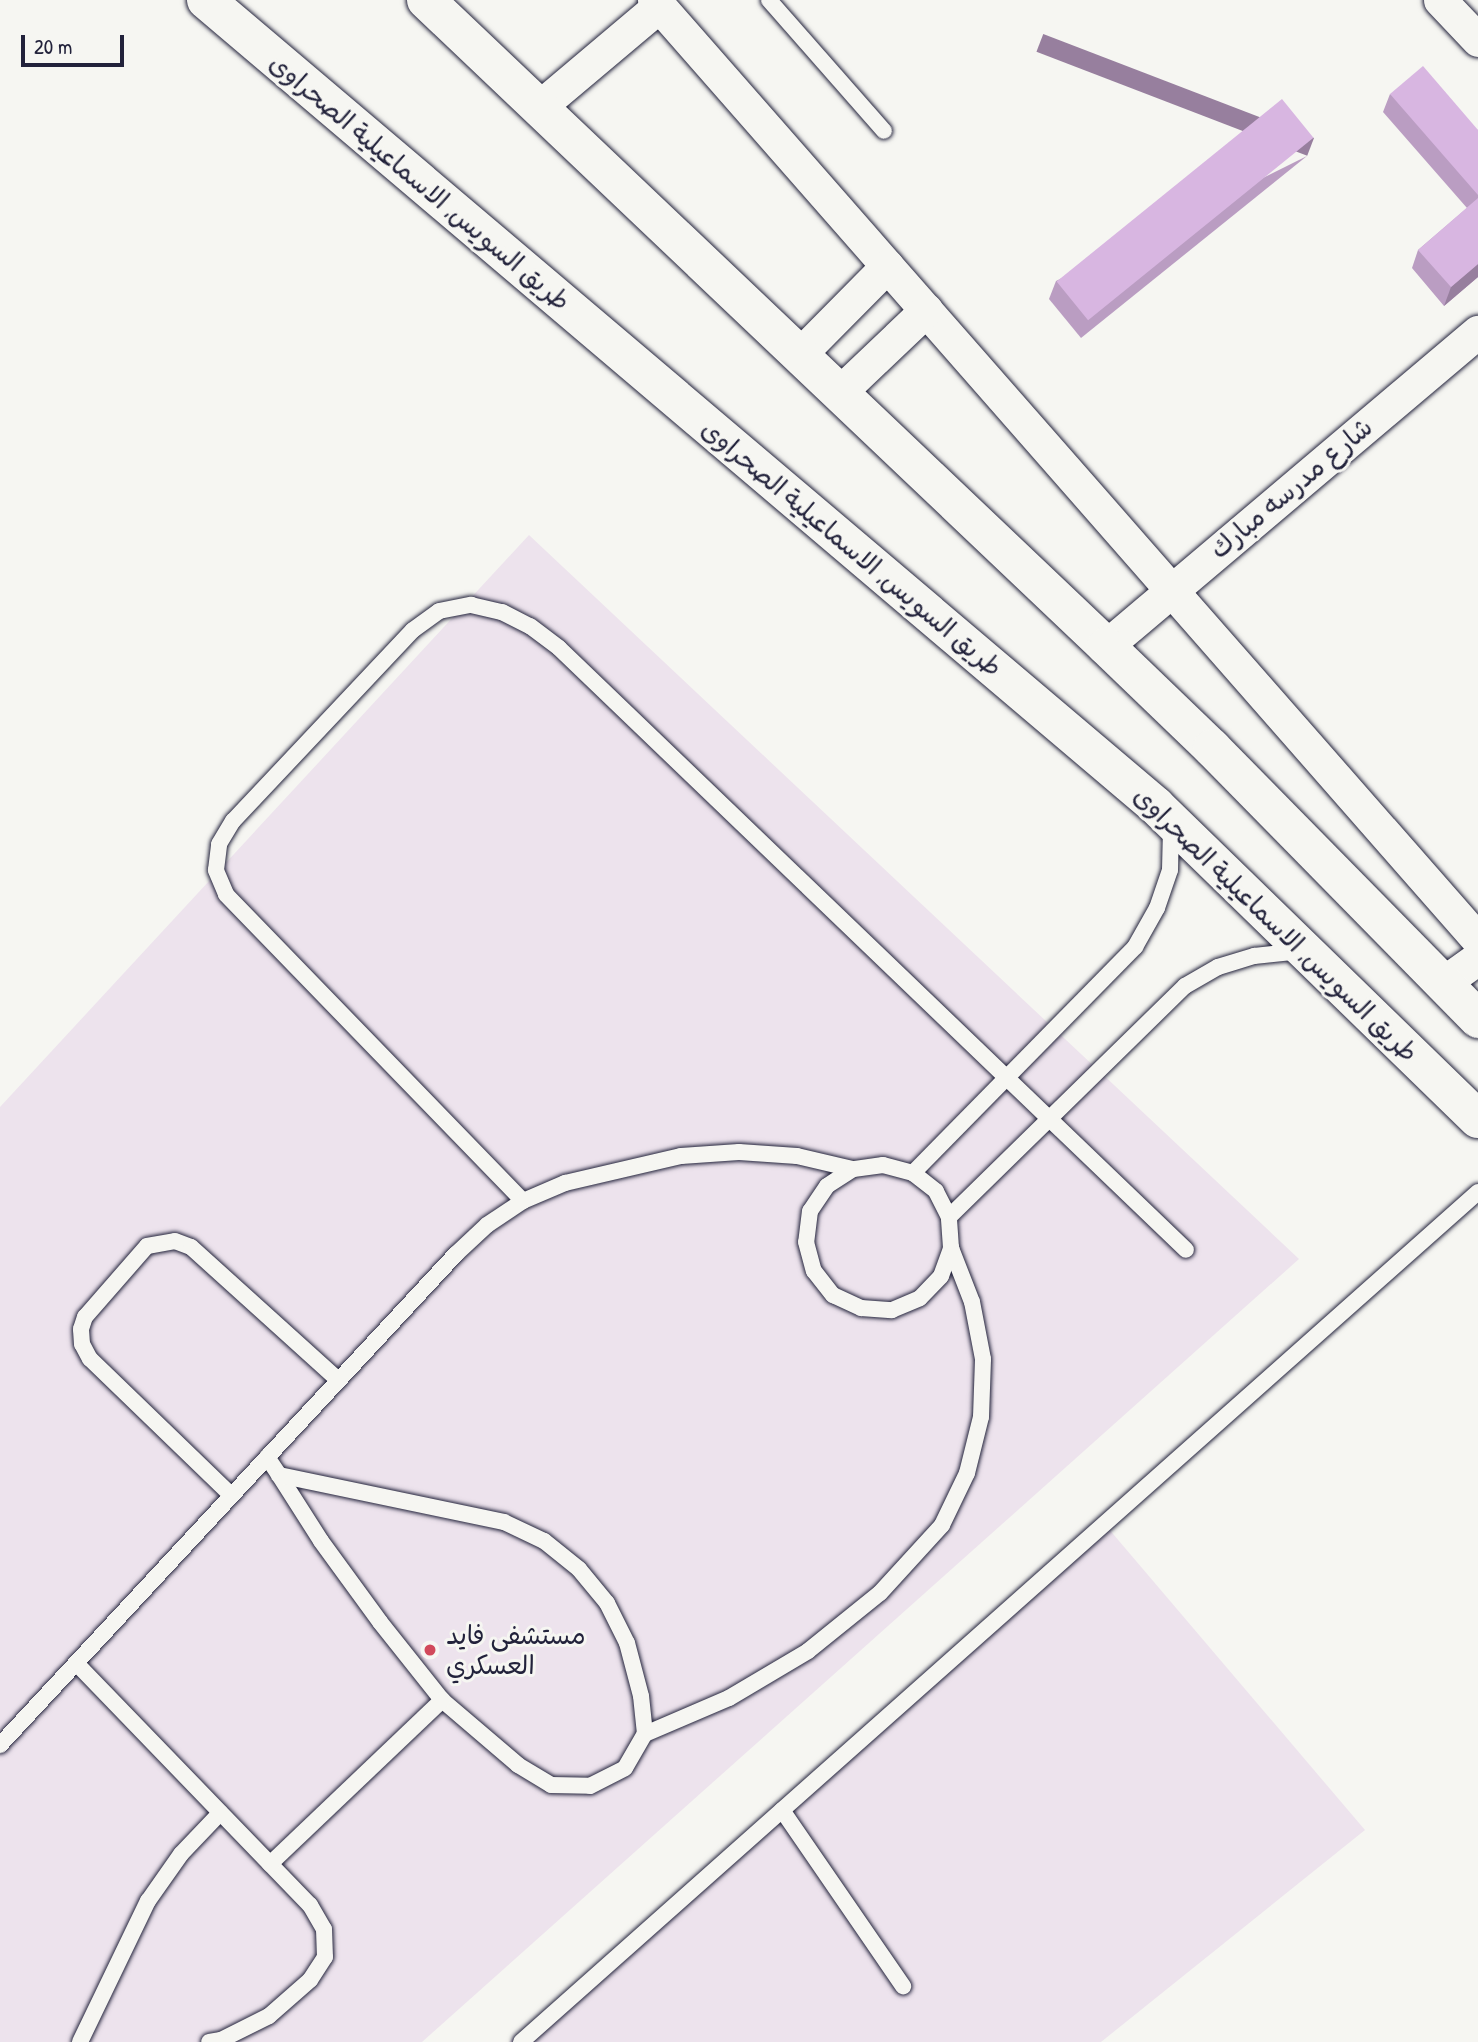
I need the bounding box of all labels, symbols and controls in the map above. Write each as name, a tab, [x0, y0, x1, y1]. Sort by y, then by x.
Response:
scale bar	[24, 21, 128, 65]
text: 20 m	[34, 32, 72, 61]
street label: طريق السويس, الاسماعيلية الصحراوى	[263, 47, 577, 317]
street label: شارع مدرسه مبارك	[1204, 411, 1378, 565]
street label: طريق السويس, الاسماعيلية الصحراوى	[695, 413, 1009, 683]
street label: طريق السويس, الاسماعيلية الصحراوى	[1127, 780, 1425, 1068]
place label: مستشفى فايد العسكري	[446, 1619, 586, 1680]
marker: مستشفى فايد العسكري	[420, 1640, 440, 1660]

